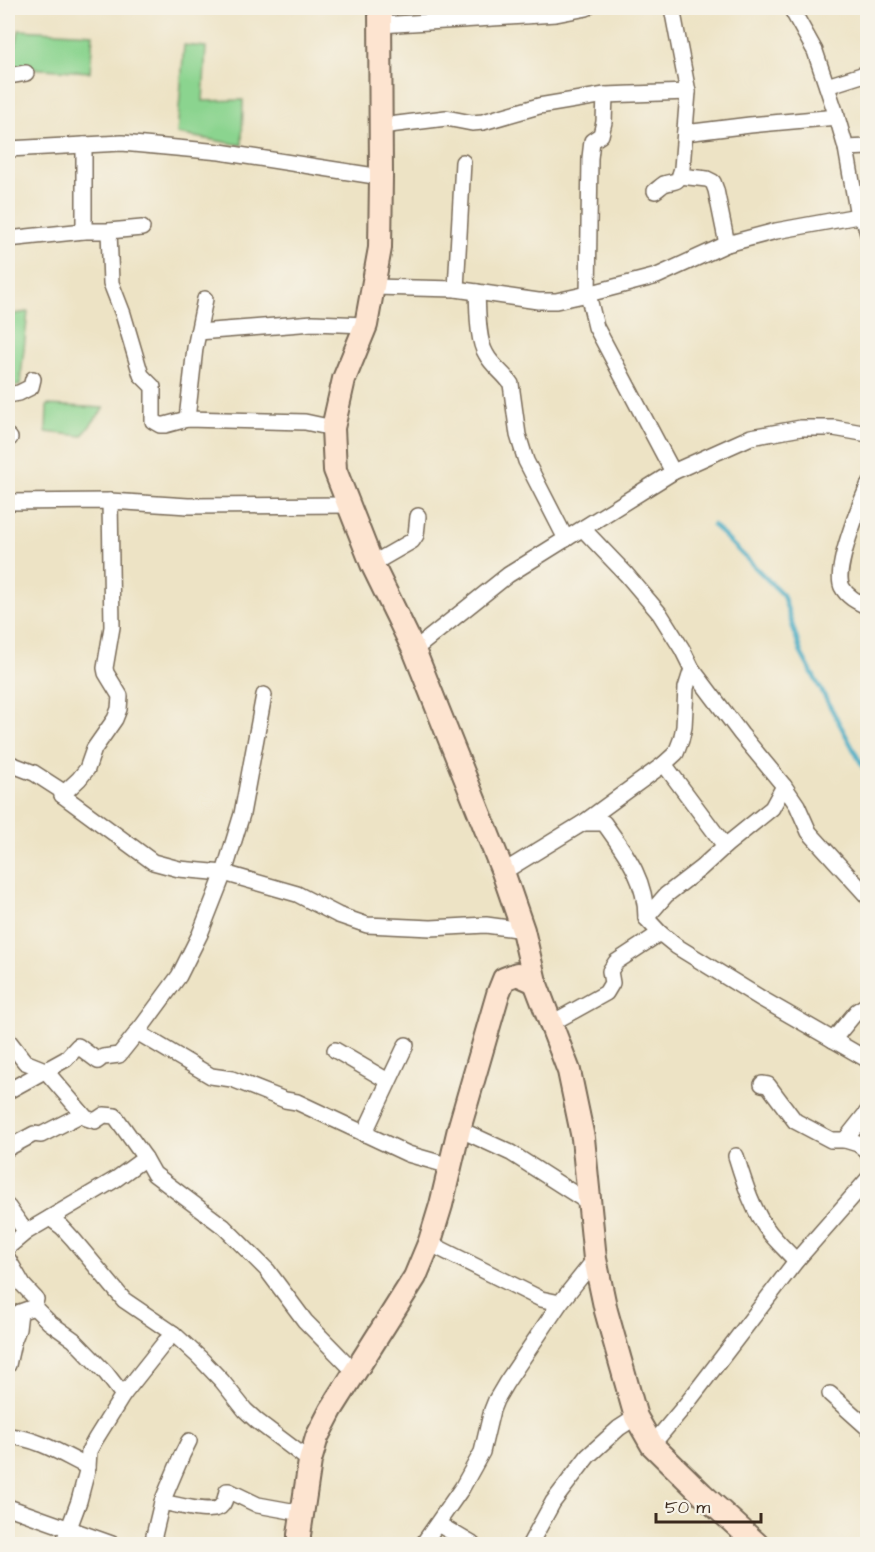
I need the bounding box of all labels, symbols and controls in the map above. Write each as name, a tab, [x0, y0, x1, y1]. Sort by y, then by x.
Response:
scale bar	[656, 1486, 761, 1524]
text: 50 m	[665, 1495, 710, 1520]

